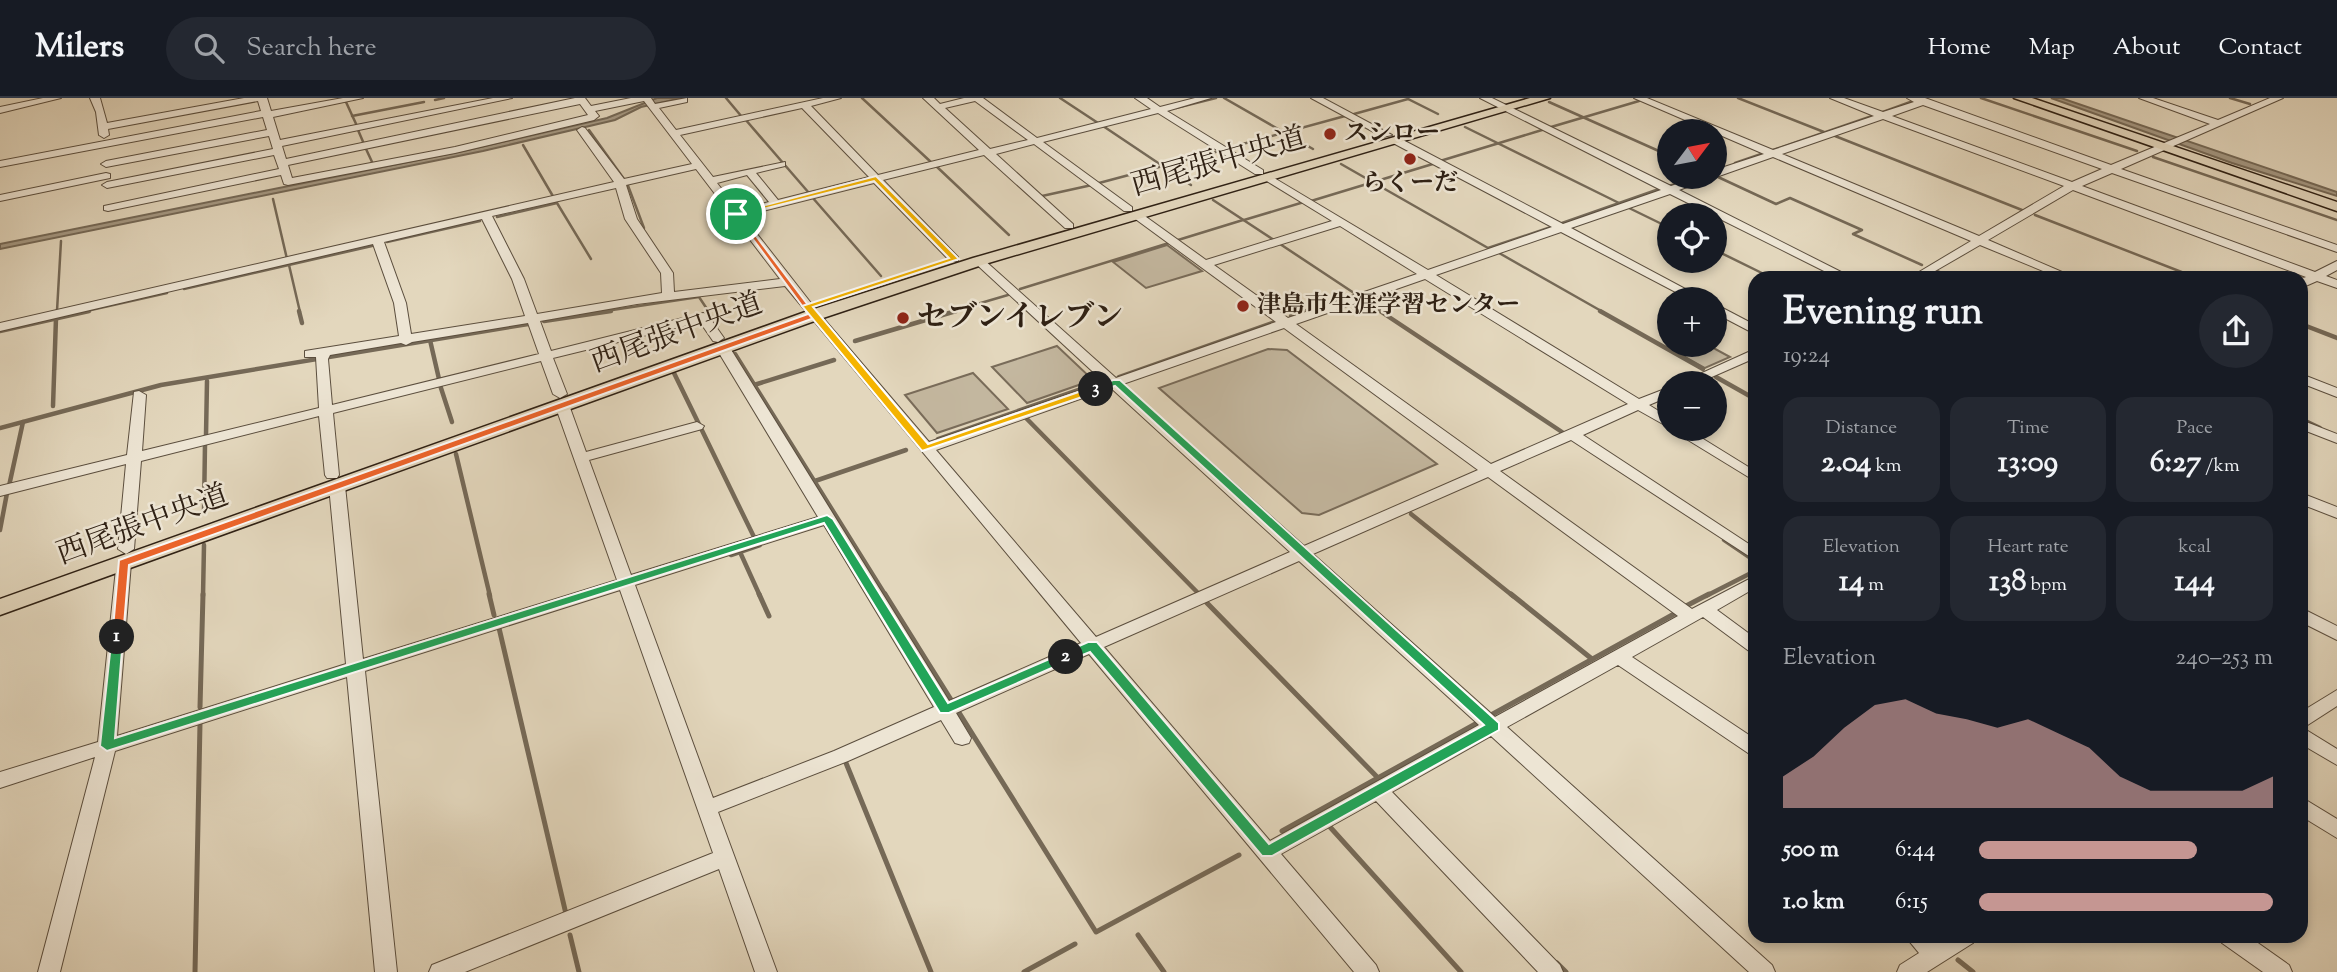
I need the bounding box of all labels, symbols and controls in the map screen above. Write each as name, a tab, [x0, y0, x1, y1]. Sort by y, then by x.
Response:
search box	[166, 17, 656, 80]
text: Milers	[35, 24, 124, 72]
icon: search	[190, 29, 228, 67]
text: Search here	[246, 30, 377, 67]
text: Home	[1928, 31, 1991, 65]
text: Map	[2029, 31, 2075, 65]
text: About	[2113, 31, 2180, 65]
text: Contact	[2218, 31, 2302, 65]
place label: スシロー	[1344, 117, 1440, 151]
street label: 西尾張中央道	[1127, 118, 1311, 208]
north arrow	[1657, 119, 1727, 189]
map controls	[1657, 119, 1727, 441]
marker: スシロー	[1322, 126, 1338, 142]
marker: らくーだ	[1402, 151, 1418, 167]
place label: らくーだ	[1362, 167, 1458, 201]
pin	[706, 184, 766, 244]
icon: arrive	[717, 195, 755, 233]
button: locate	[1657, 203, 1727, 273]
street label: 西尾張中央道	[585, 283, 769, 385]
button: +	[1657, 287, 1727, 357]
text: Evening run	[1783, 287, 1983, 341]
place label: 津島市生涯学習センター	[1257, 289, 1520, 323]
button: share	[2199, 294, 2273, 368]
place label: セブンイレブン	[917, 297, 1123, 340]
marker: 津島市生涯学習センター	[1235, 298, 1251, 314]
marker: セブンイレブン	[895, 310, 911, 326]
text: 19:24	[1783, 340, 1830, 373]
button: −	[1657, 371, 1727, 441]
pin: 3	[1078, 372, 1114, 406]
text: 3	[1092, 375, 1099, 402]
text: Distance	[1826, 415, 1897, 442]
text: Time	[2007, 415, 2049, 442]
text: Pace	[2176, 415, 2213, 442]
text: 2.04	[1821, 442, 1871, 485]
text: 13:09	[1998, 442, 2058, 485]
text: 6:27	[2150, 442, 2201, 485]
text: km	[1871, 453, 1902, 480]
text: /km	[2201, 453, 2240, 480]
street label: 西尾張中央道	[51, 475, 235, 577]
text: Elevation	[1823, 534, 1900, 561]
text: Heart rate	[1987, 534, 2069, 561]
text: kcal	[2178, 534, 2211, 561]
text: 14	[1839, 561, 1864, 604]
text: 138	[1989, 561, 2026, 604]
text: 144	[2174, 561, 2215, 604]
text: m	[1864, 572, 1884, 599]
text: bpm	[2026, 572, 2067, 599]
pin: 1	[100, 620, 134, 654]
text: 1	[113, 623, 120, 650]
pin: 2	[1048, 640, 1084, 674]
text: Elevation	[1783, 642, 1876, 675]
text: 240–253 m	[2176, 642, 2273, 675]
text: 2	[1061, 643, 1070, 670]
text: 500 m	[1783, 834, 1839, 867]
text: 6:44	[1895, 834, 1935, 867]
text: 1.0 km	[1783, 886, 1845, 919]
text: 6:15	[1895, 886, 1928, 919]

